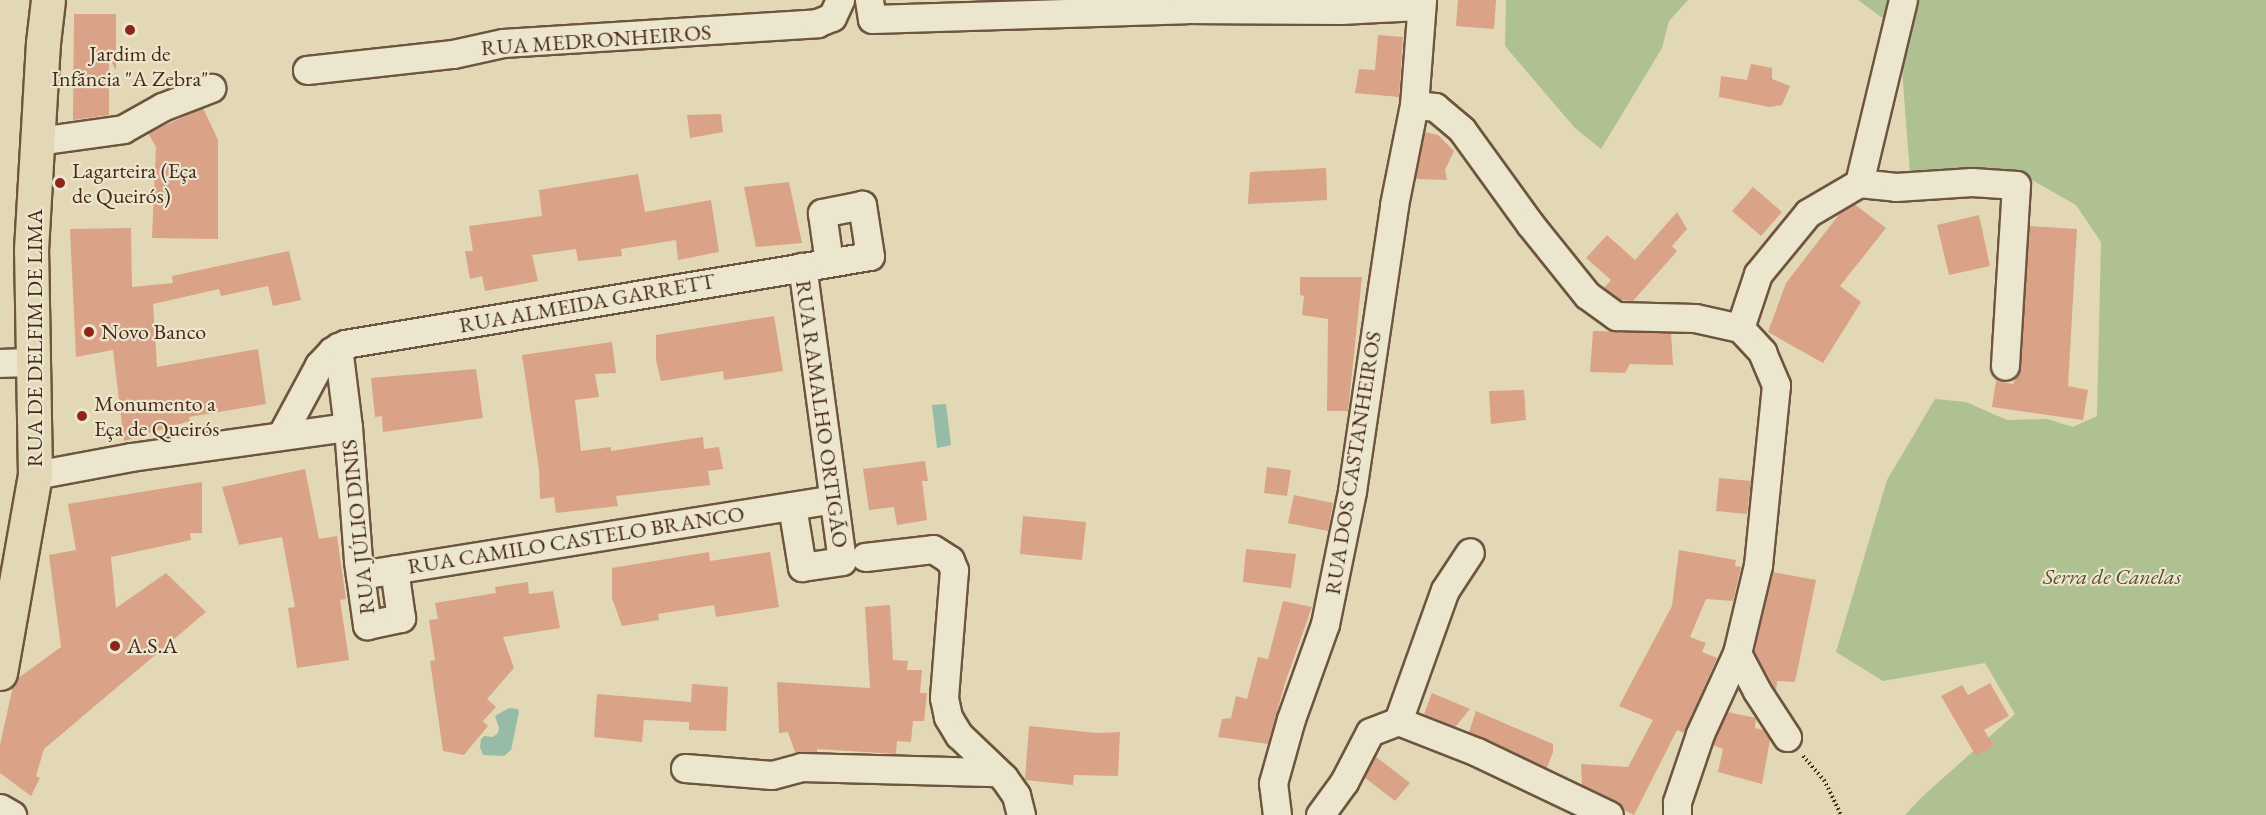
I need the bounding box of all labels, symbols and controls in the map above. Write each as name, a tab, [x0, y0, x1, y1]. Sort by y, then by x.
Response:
street label: RUA MEDRONHEIROS	[480, 19, 712, 61]
marker: Jardim de Infãncia "A Zebra"	[123, 23, 137, 37]
place label: Jardim de Infãncia "A Zebra"	[52, 40, 208, 92]
place label: Lagarteira (Eça de Queirós)	[72, 157, 197, 208]
marker: Lagarteira (Eça de Queirós)	[53, 176, 67, 190]
street label: RUA DE DELFIM DE LIMA	[22, 209, 48, 467]
street label: RUA ALMEIDA GARRETT	[457, 267, 717, 339]
street label: RUA RAMALHO ORTIGÃO	[790, 278, 854, 550]
place label: Novo Banco	[101, 319, 206, 345]
marker: Novo Banco	[82, 325, 96, 339]
street label: RUA DOS CASTANHEIROS	[1319, 329, 1387, 597]
place label: Monumento a Eça de Queirós	[94, 390, 219, 442]
marker: Monumento a Eça de Queirós	[75, 409, 89, 423]
street label: RUA JÚLIO DINIS	[336, 438, 380, 616]
street label: RUA CAMILO CASTELO BRANCO	[406, 500, 746, 580]
park label: Serra de Canelas	[2043, 564, 2181, 590]
place label: A.S.A	[127, 633, 178, 659]
marker: A.S.A	[108, 639, 122, 653]

